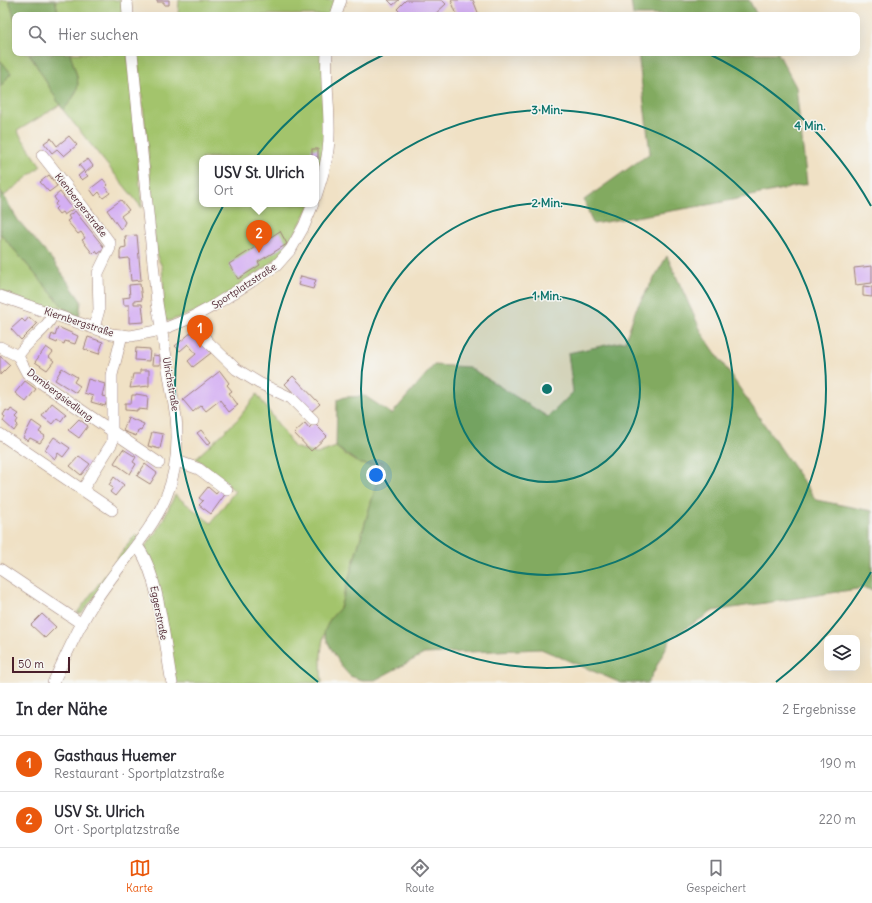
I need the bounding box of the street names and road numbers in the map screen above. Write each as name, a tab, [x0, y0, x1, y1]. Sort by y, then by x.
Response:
street label: Kienbergerstraße	[52, 170, 110, 240]
street label: Sportplatzstraße	[209, 260, 279, 312]
street label: Kiernbergstraße	[42, 305, 116, 339]
street label: Ulrichstraße	[160, 356, 182, 412]
street label: Dambergsiedlung	[24, 366, 96, 424]
street label: Eggerstraße	[147, 585, 171, 641]

